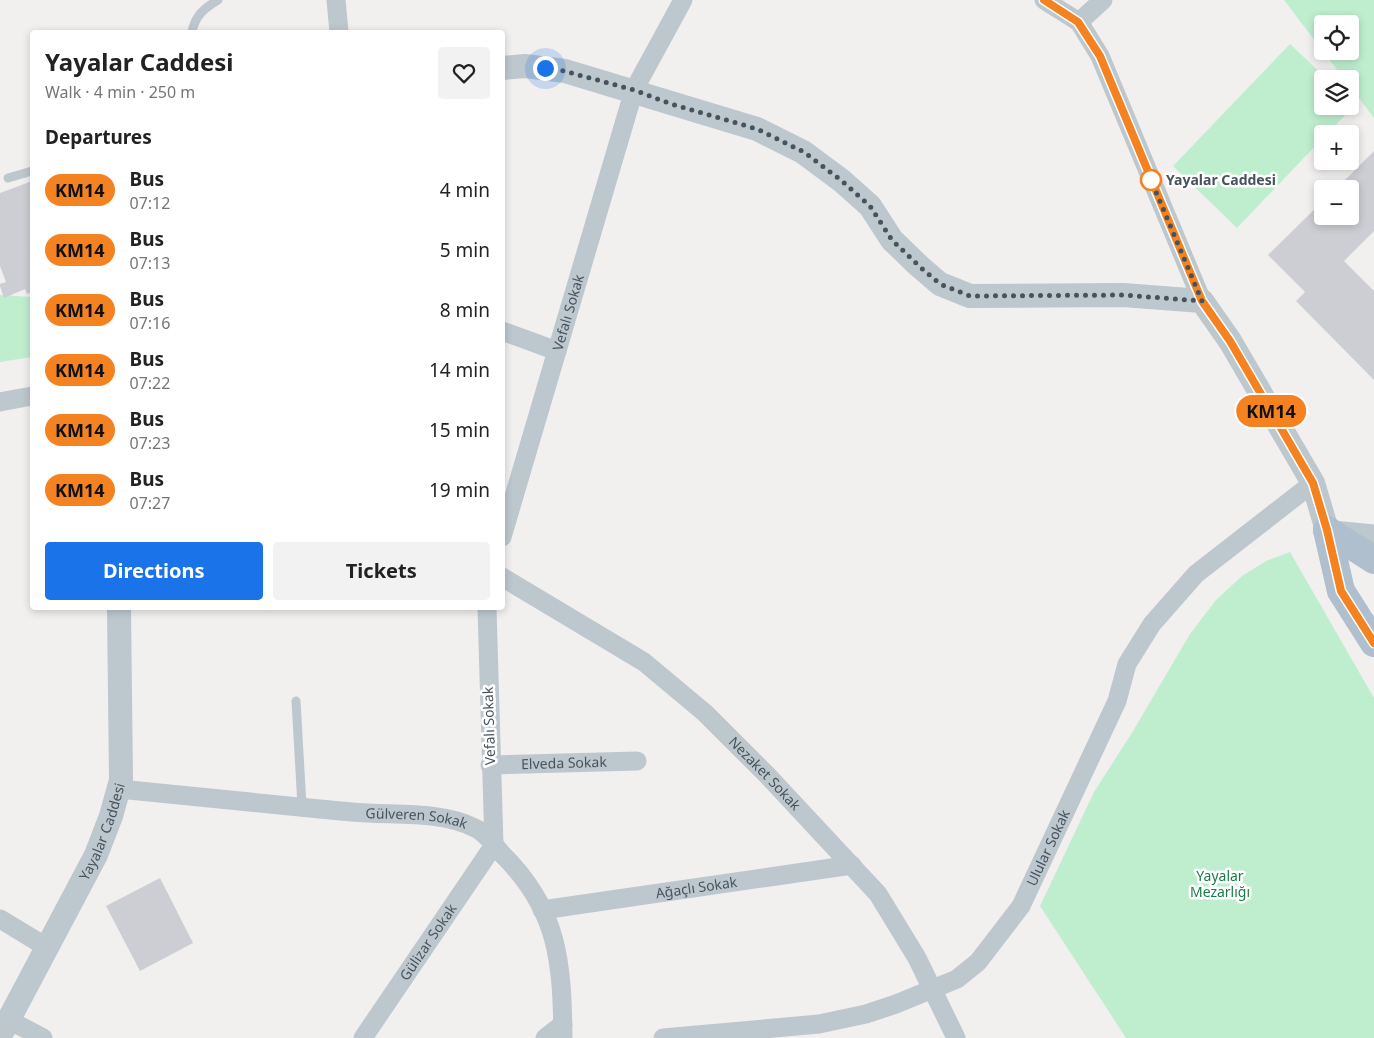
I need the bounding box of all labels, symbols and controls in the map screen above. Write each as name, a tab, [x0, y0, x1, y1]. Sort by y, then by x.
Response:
map controls	[1314, 15, 1359, 225]
button: locate	[1314, 15, 1359, 60]
text: Yayalar Caddesi	[45, 45, 233, 78]
button: heart	[438, 47, 490, 99]
your location	[533, 56, 558, 81]
button: layers	[1314, 70, 1359, 115]
text: Walk · 4 min · 250 m	[45, 81, 195, 103]
text: Departures	[45, 124, 152, 150]
button: +	[1314, 125, 1359, 170]
text: Bus	[130, 166, 164, 192]
marker: Yayalar Caddesi	[1140, 169, 1162, 191]
place label: Yayalar Caddesi	[1166, 170, 1276, 189]
text: 4 min	[440, 177, 490, 203]
text: KM14	[55, 178, 105, 202]
button: −	[1314, 180, 1359, 225]
text: 07:12	[130, 192, 170, 214]
text: Bus	[130, 226, 164, 252]
text: 5 min	[440, 237, 490, 263]
text: KM14	[55, 238, 105, 262]
text: 07:13	[130, 252, 170, 274]
street label: Vefalı Sokak	[548, 272, 588, 353]
text: Bus	[130, 286, 164, 312]
text: 8 min	[440, 297, 490, 323]
text: KM14	[55, 298, 105, 322]
text: 07:16	[130, 312, 170, 334]
text: Bus	[130, 346, 164, 372]
text: 14 min	[429, 357, 490, 383]
text: KM14	[55, 358, 105, 382]
text: 07:22	[130, 372, 170, 394]
line badge: KM14	[1236, 395, 1306, 427]
text: KM14	[1246, 399, 1296, 423]
text: Bus	[130, 406, 164, 432]
text: 15 min	[429, 417, 490, 443]
text: KM14	[55, 418, 105, 442]
text: 07:23	[130, 432, 170, 454]
text: Bus	[130, 466, 164, 492]
text: 19 min	[429, 477, 490, 503]
text: KM14	[55, 478, 105, 502]
text: 07:27	[130, 492, 170, 514]
button: Directions	[45, 542, 263, 600]
button: Tickets	[273, 542, 490, 600]
street label: Vefalı Sokak	[478, 686, 499, 766]
street label: Nezaket Sokak	[725, 732, 806, 815]
street label: Elveda Sokak	[521, 752, 608, 773]
street label: Yayalar Caddesi	[74, 781, 129, 884]
street label: Gülveren Sokak	[365, 803, 471, 833]
street label: Ulular Sokak	[1022, 806, 1074, 889]
park label: Yayalar Mezarlığı	[1190, 866, 1250, 901]
street label: Ağaçlı Sokak	[654, 872, 739, 902]
street label: Gülizar Sokak	[395, 899, 461, 984]

